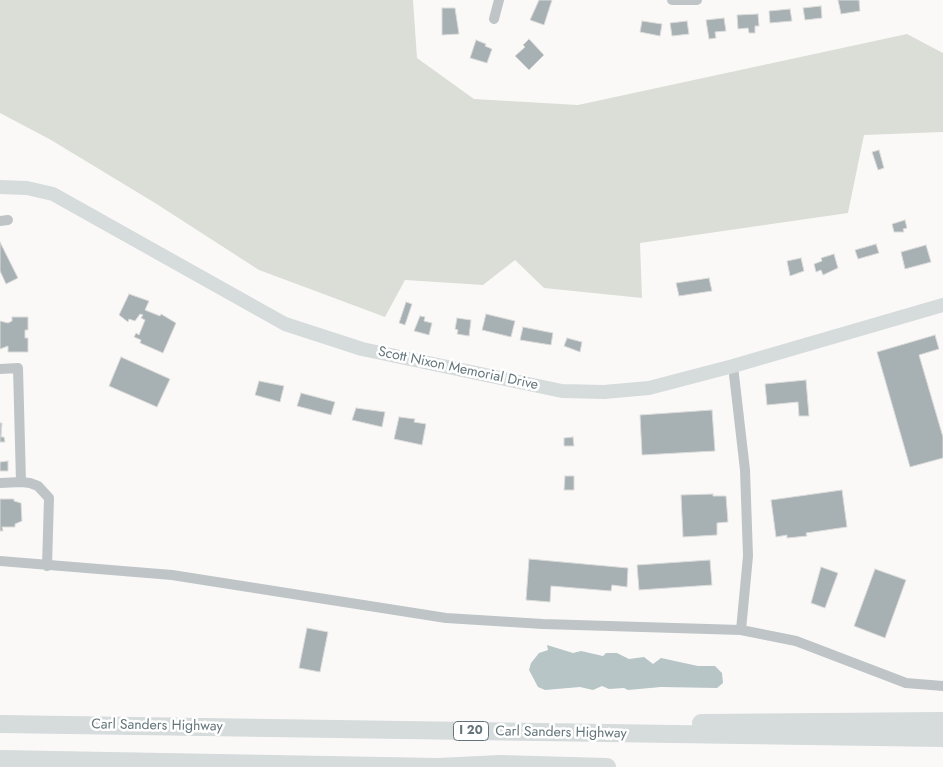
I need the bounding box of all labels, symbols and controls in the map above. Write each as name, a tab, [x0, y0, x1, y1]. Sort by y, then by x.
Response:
street label: Scott Nixon Memorial Drive	[376, 344, 540, 394]
street label: Carl Sanders Highway	[91, 716, 223, 736]
road number: I 20	[454, 721, 488, 740]
street label: Carl Sanders Highway	[495, 723, 627, 743]

